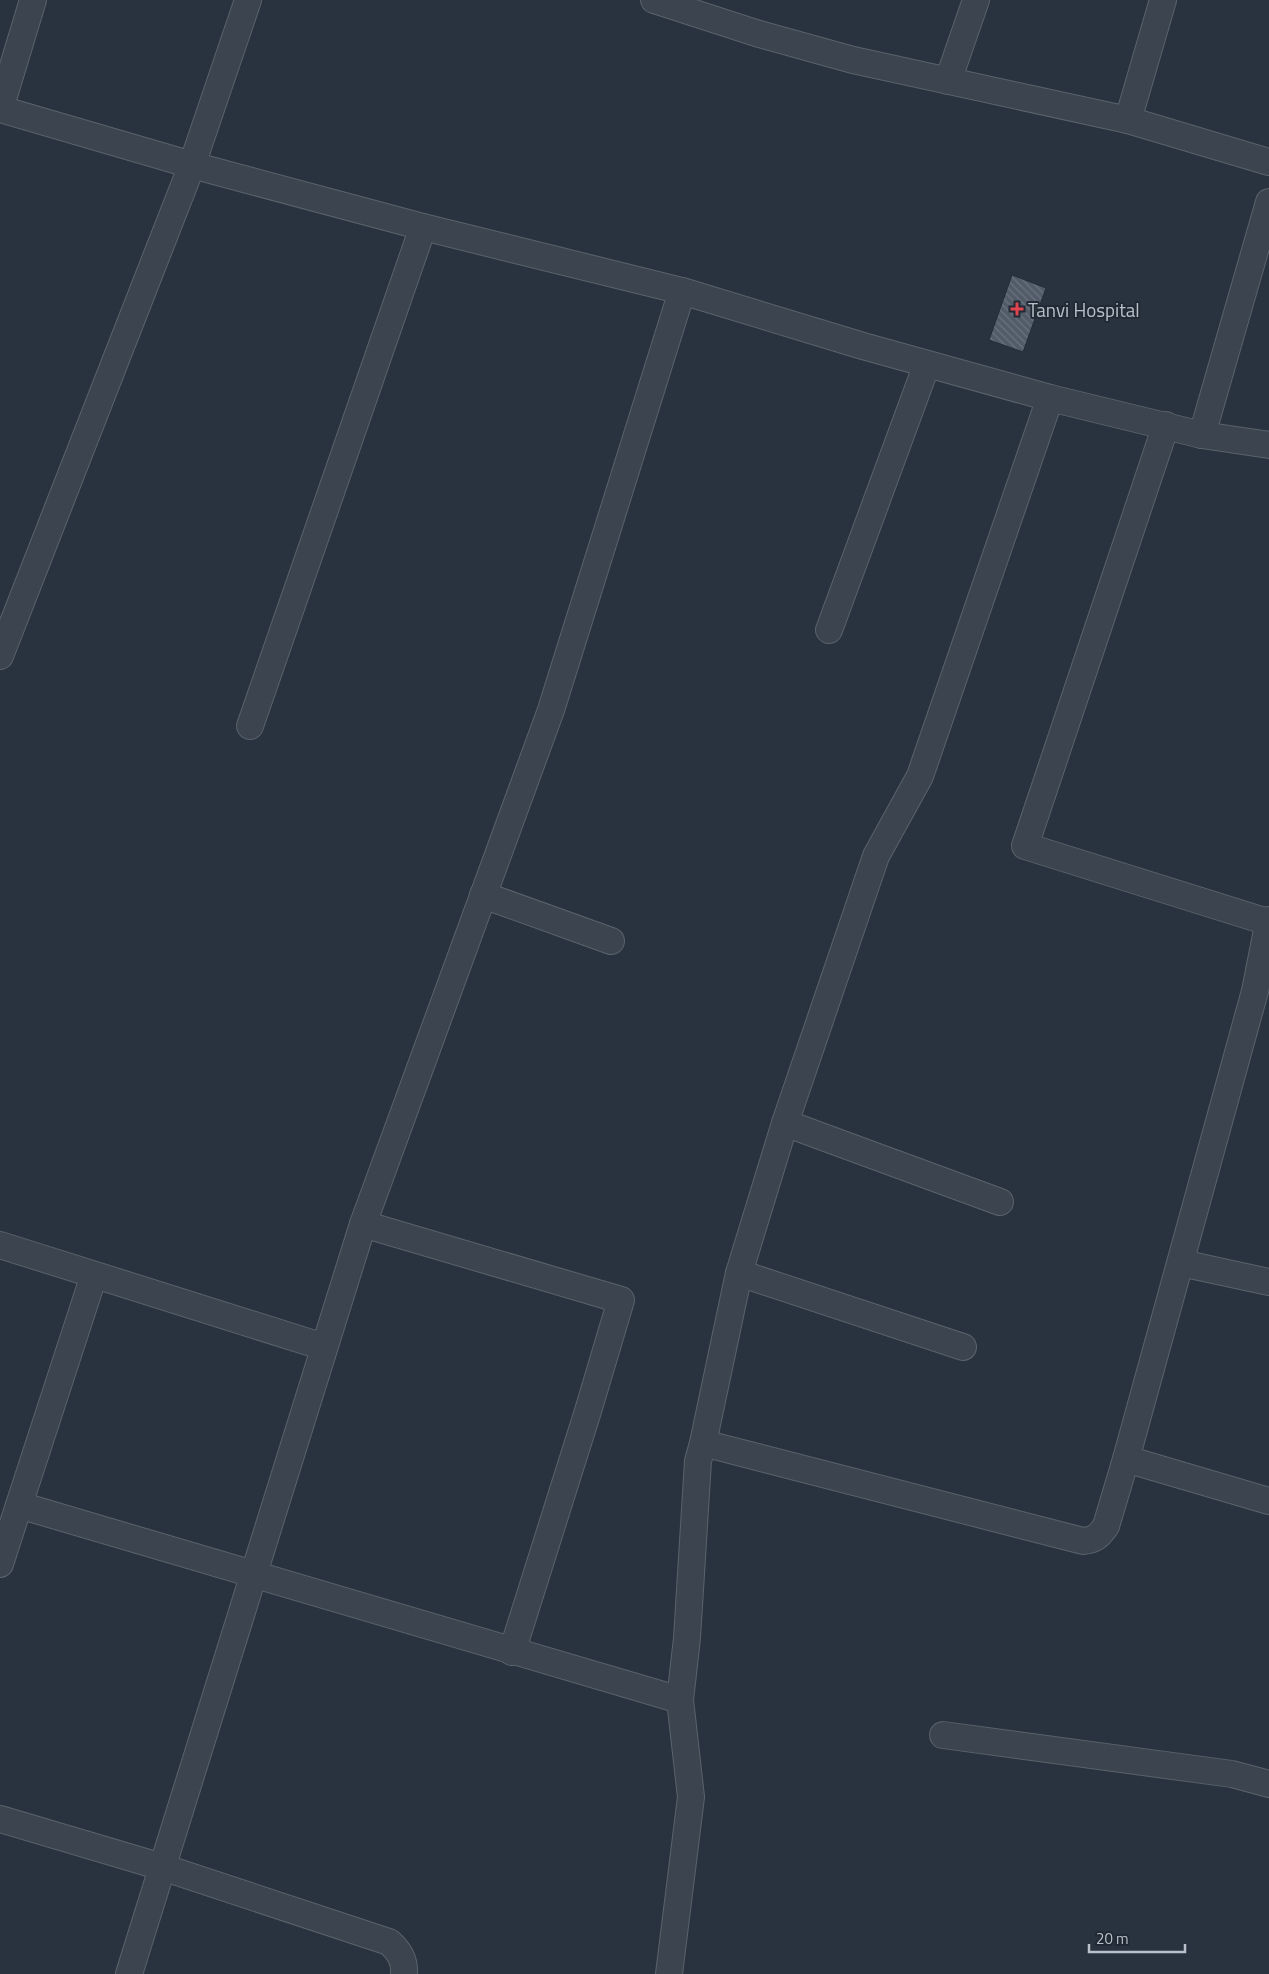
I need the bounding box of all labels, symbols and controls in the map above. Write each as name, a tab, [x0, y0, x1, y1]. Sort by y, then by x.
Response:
place label: Tanvi Hospital	[1028, 295, 1140, 324]
marker: Tanvi Hospital	[1010, 302, 1024, 316]
scale bar	[1089, 1922, 1185, 1954]
text: 20 m	[1096, 1927, 1129, 1950]

